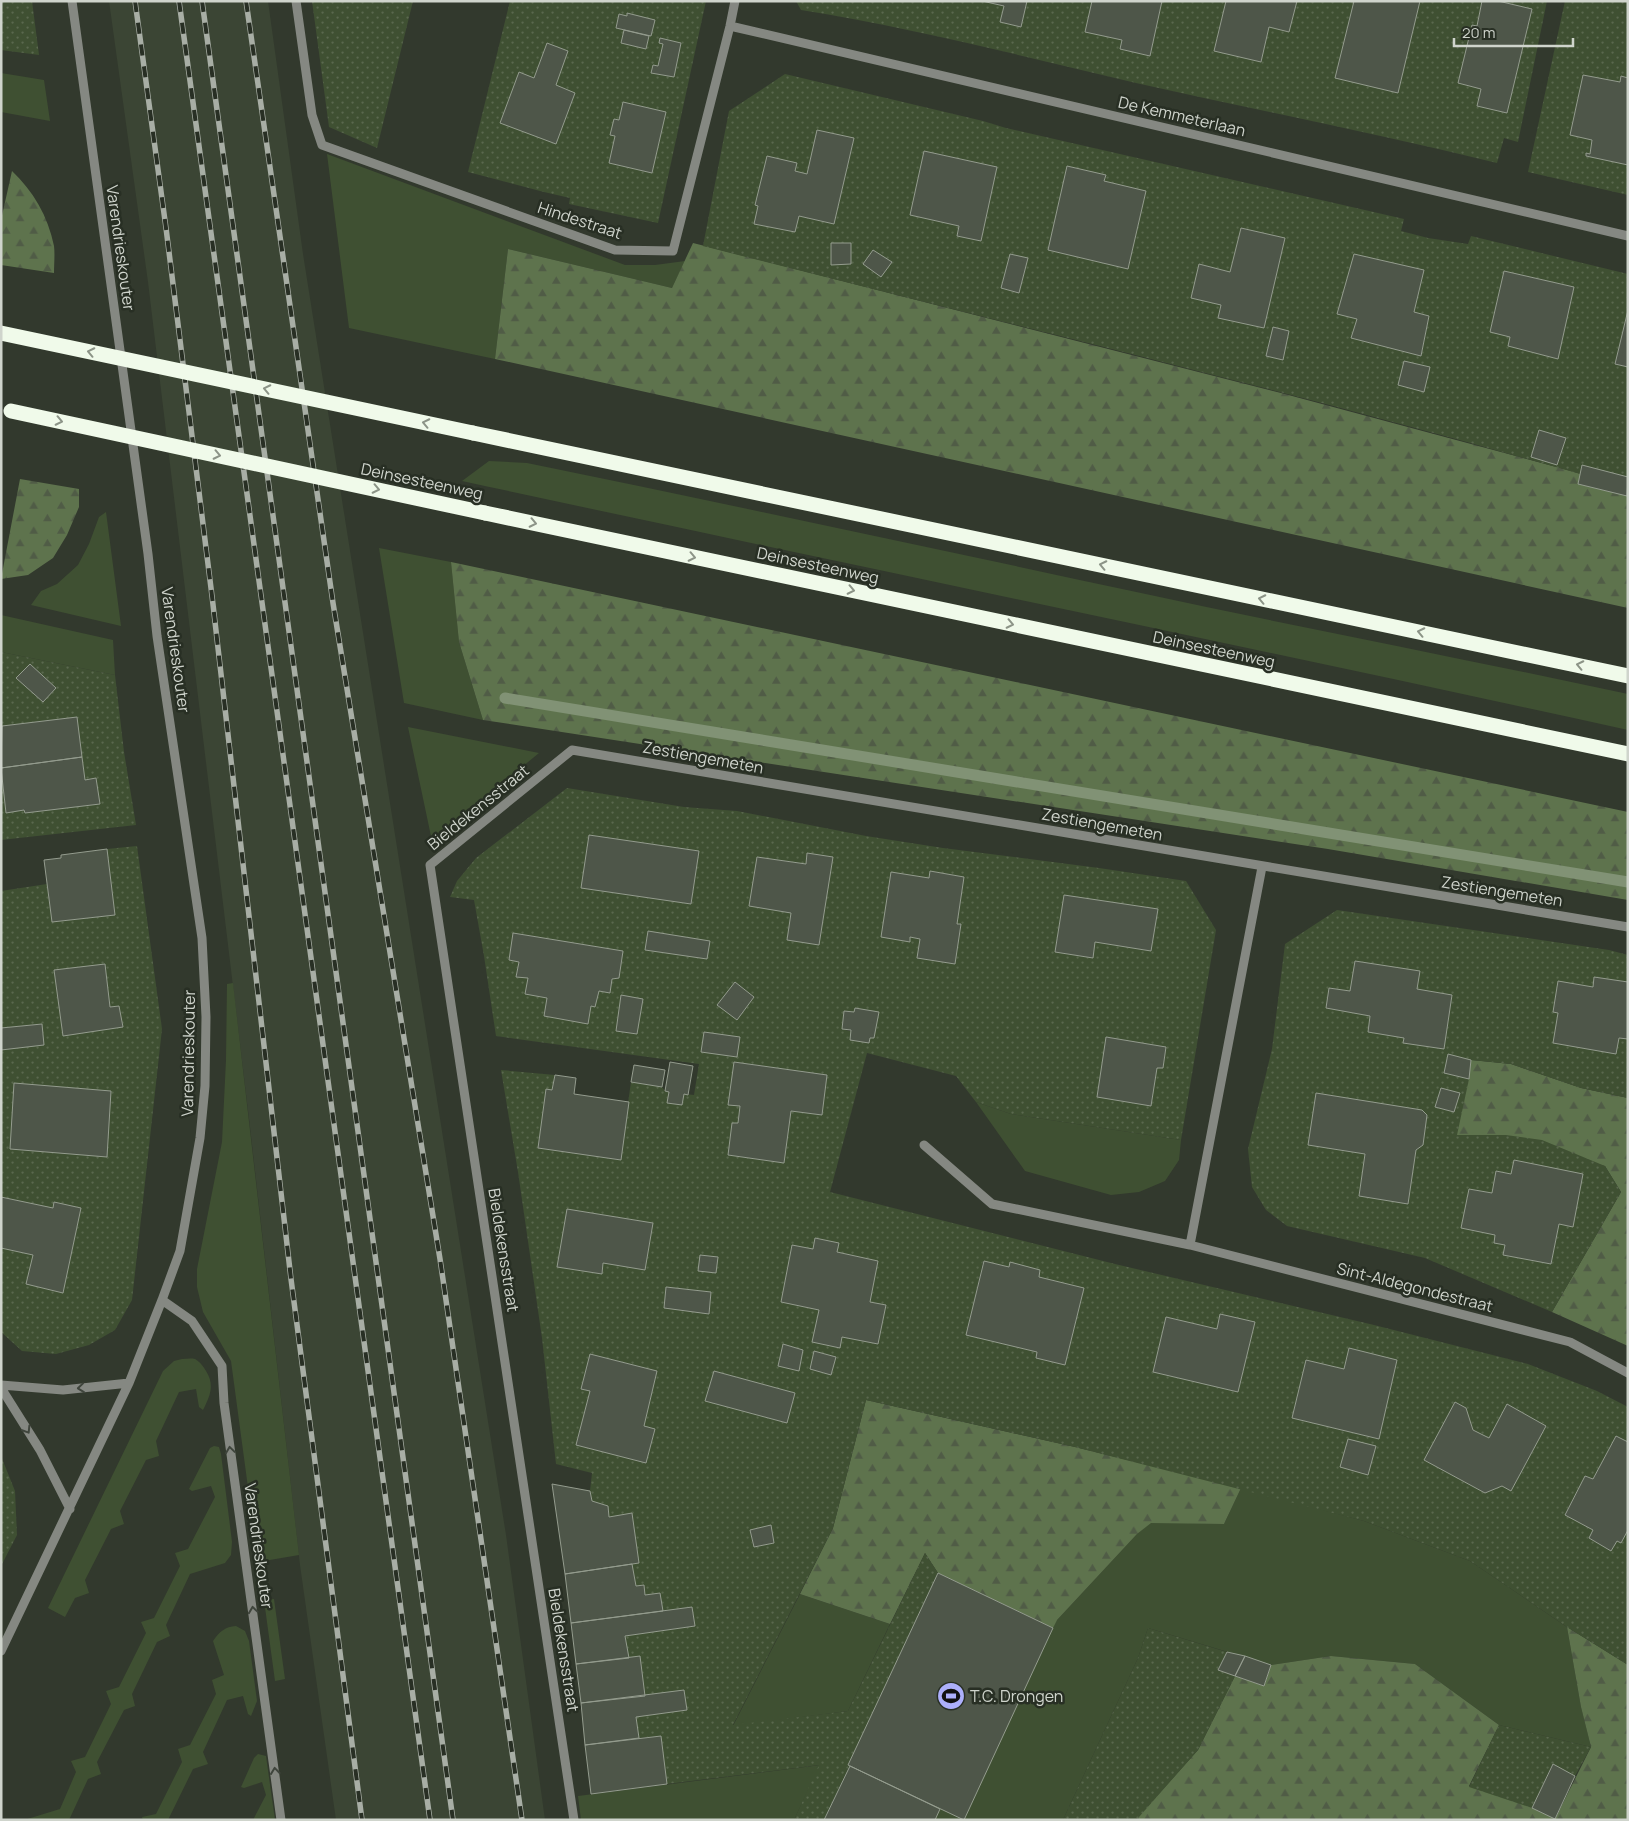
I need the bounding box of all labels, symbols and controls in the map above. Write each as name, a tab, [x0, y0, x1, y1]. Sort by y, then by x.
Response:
scale bar	[1454, 15, 1573, 47]
text: 20 m	[1462, 22, 1495, 43]
street label: De Kemmeterlaan	[1116, 91, 1248, 141]
street label: Varendrieskouter	[101, 184, 141, 312]
street label: Hindestraat	[535, 196, 625, 244]
one-way arrow	[86, 347, 95, 358]
one-way arrow	[262, 384, 271, 395]
one-way arrow	[54, 415, 63, 426]
one-way arrow	[421, 418, 430, 429]
one-way arrow	[213, 449, 222, 460]
street label: Deinsesteenweg	[359, 457, 485, 505]
one-way arrow	[372, 484, 381, 494]
one-way arrow	[529, 517, 537, 528]
street label: Deinsesteenweg	[755, 541, 881, 589]
one-way arrow	[688, 551, 696, 561]
one-way arrow	[1099, 560, 1107, 571]
one-way arrow	[847, 584, 855, 595]
street label: Varendrieskouter	[156, 586, 196, 714]
one-way arrow	[1258, 594, 1266, 604]
one-way arrow	[1006, 618, 1014, 628]
street label: Deinsesteenweg	[1151, 625, 1277, 673]
one-way arrow	[1417, 627, 1425, 638]
one-way arrow	[1576, 661, 1584, 671]
street label: Zestiengemeten	[641, 736, 765, 778]
street label: Bieldekensstraat	[423, 759, 533, 855]
street label: Zestiengemeten	[1040, 803, 1164, 845]
street label: Zestiengemeten	[1440, 871, 1564, 911]
street label: Varendrieskouter	[176, 989, 200, 1117]
street label: Bieldekensstraat	[483, 1187, 525, 1313]
street label: Sint-Aldegondestraat	[1335, 1257, 1495, 1317]
one-way arrow	[77, 1382, 85, 1393]
one-way arrow	[21, 1424, 30, 1433]
one-way arrow	[225, 1445, 236, 1453]
street label: Varendrieskouter	[239, 1482, 279, 1610]
street label: Bieldekensstraat	[543, 1587, 585, 1713]
one-way arrow	[248, 1606, 258, 1615]
sports icon: T.C. Drongen	[936, 1681, 966, 1711]
place label: T.C. Drongen	[970, 1685, 1063, 1707]
one-way arrow	[270, 1767, 281, 1775]

